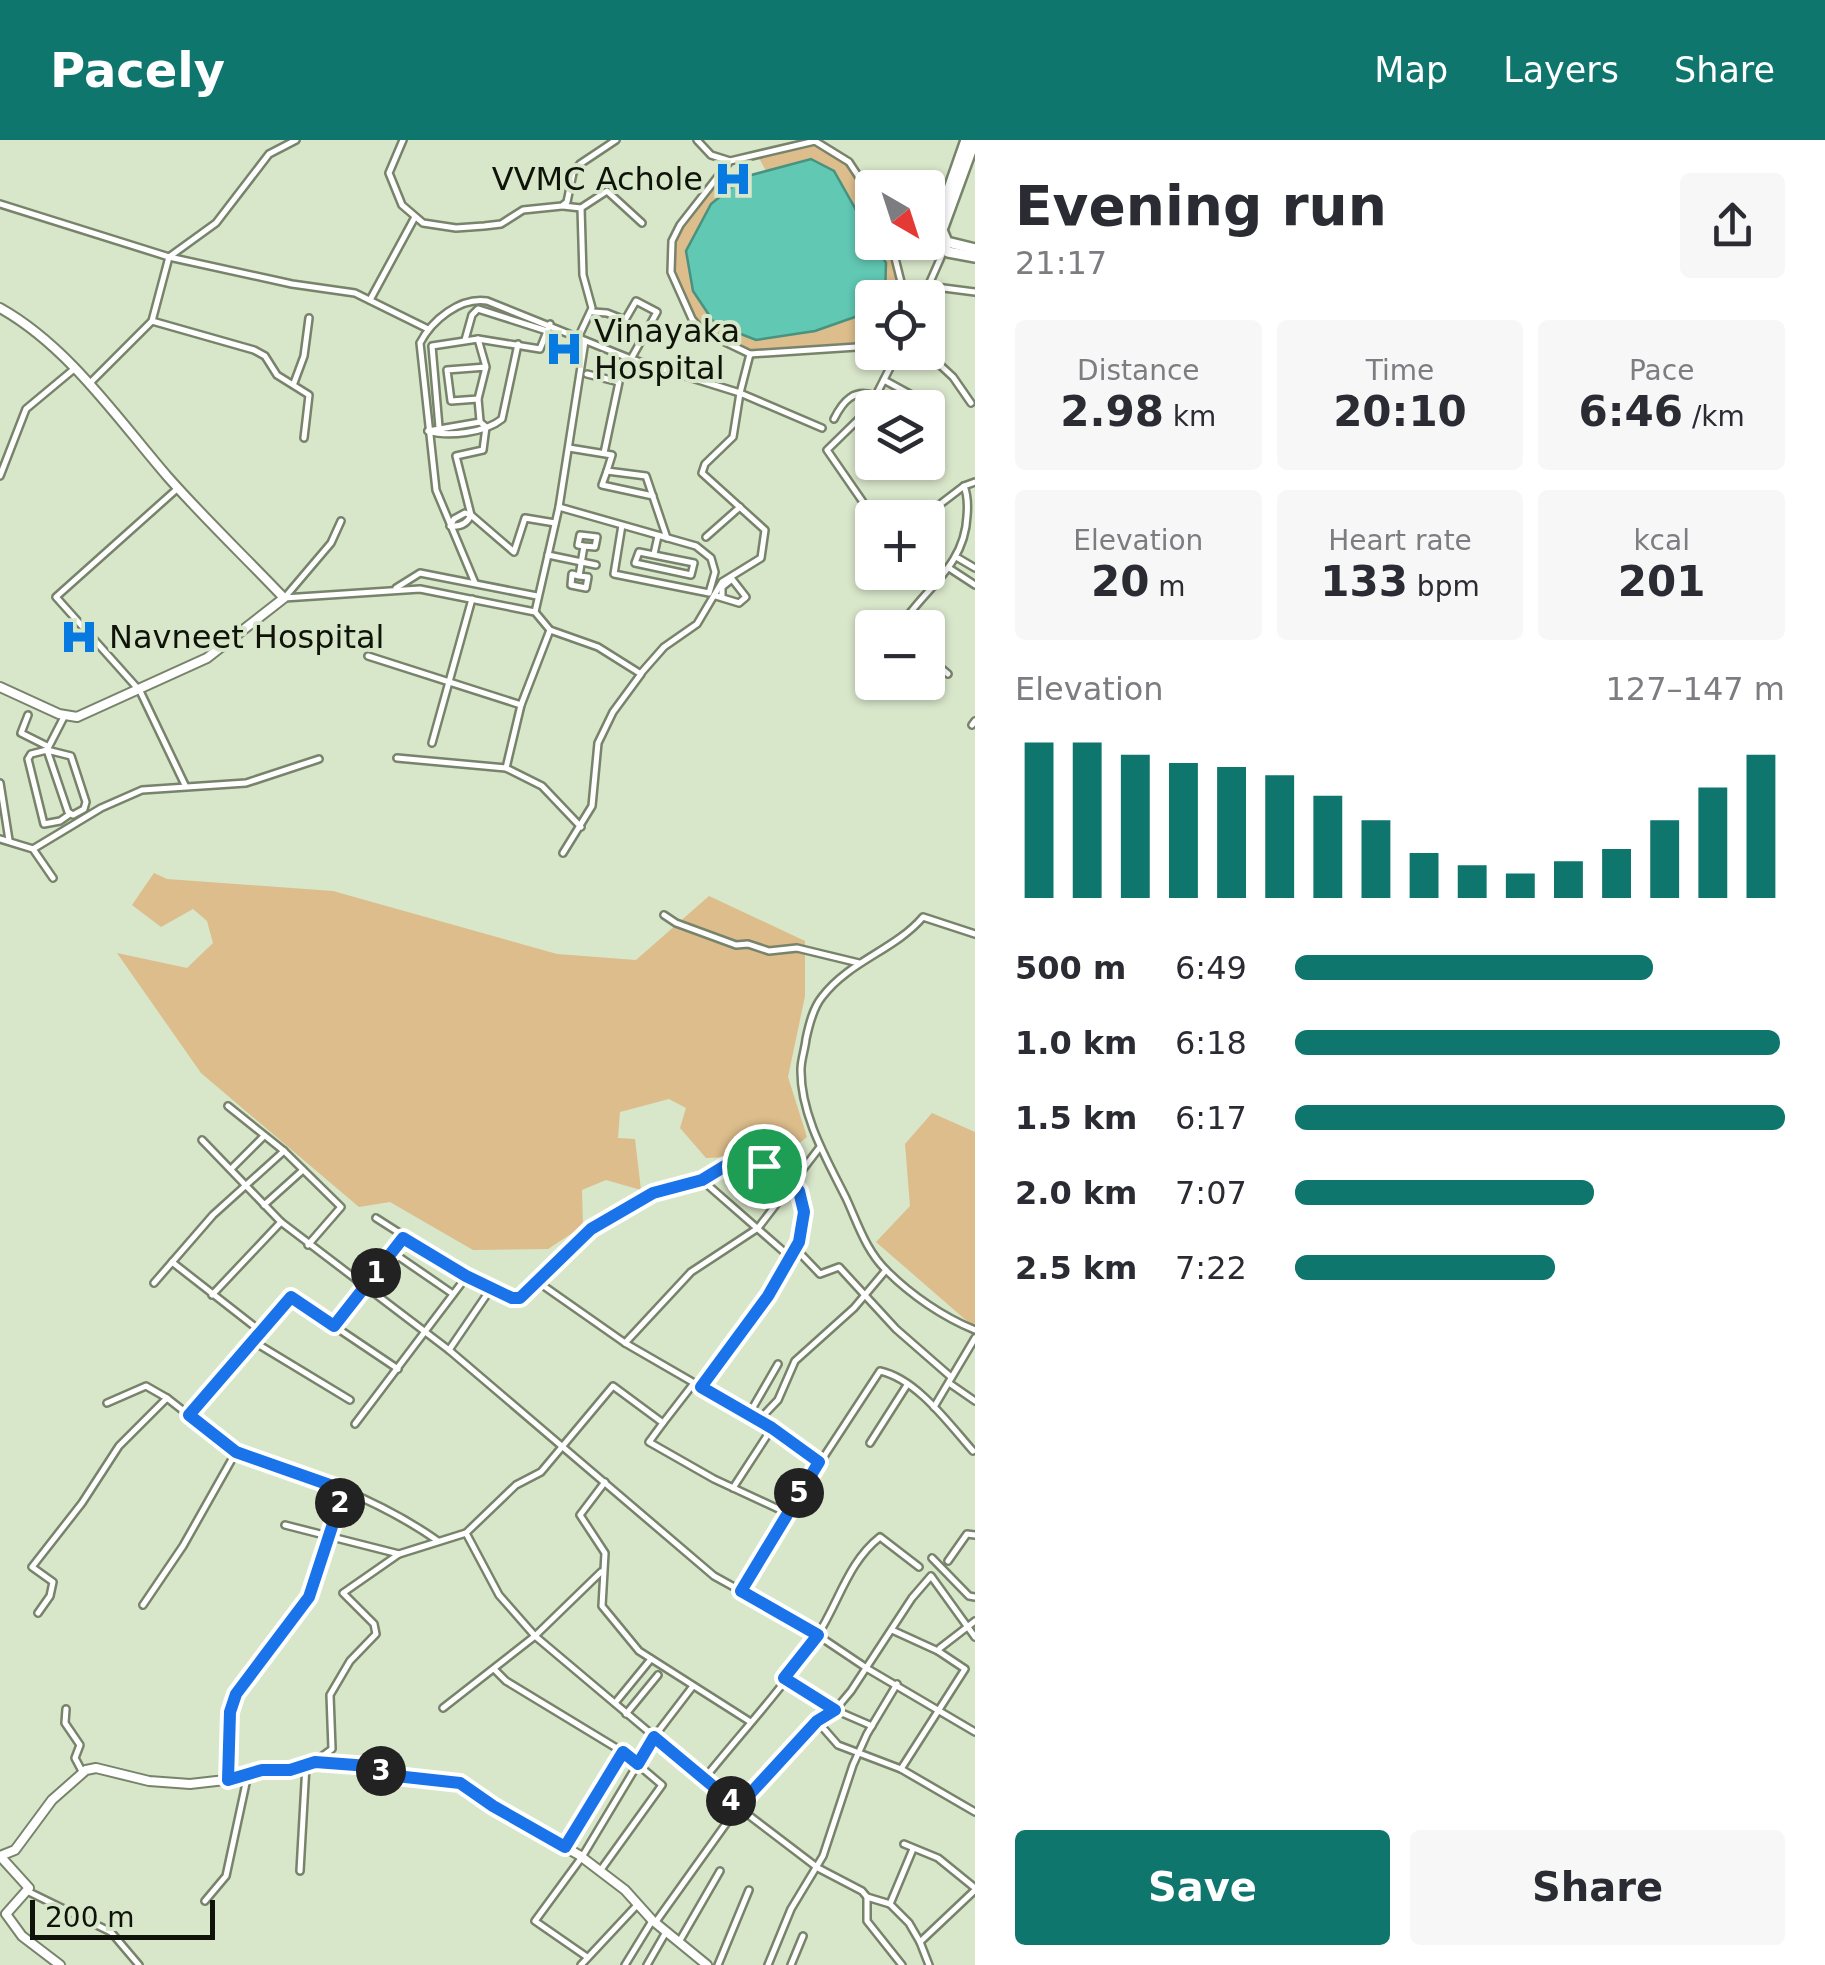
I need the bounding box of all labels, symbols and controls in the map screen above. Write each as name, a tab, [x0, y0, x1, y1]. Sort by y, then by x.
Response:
text: Pacely	[50, 42, 225, 98]
text: Map	[1374, 50, 1448, 90]
text: Layers	[1503, 50, 1619, 90]
text: Share	[1674, 50, 1775, 90]
hospital icon: VVMC Achole	[712, 158, 754, 200]
place label: VVMC Achole	[492, 160, 703, 198]
north arrow	[855, 170, 945, 260]
map controls	[855, 170, 945, 700]
button: share	[1680, 173, 1785, 278]
text: Evening run	[1015, 174, 1387, 238]
text: 21:17	[1015, 244, 1107, 282]
button: locate	[855, 280, 945, 370]
place label: Vinayaka Hospital	[594, 312, 740, 387]
hospital icon: Vinayaka Hospital	[543, 328, 585, 370]
text: Distance	[1077, 354, 1200, 387]
text: Time	[1366, 354, 1434, 387]
text: Pace	[1629, 354, 1694, 387]
text: 2.98	[1060, 387, 1164, 436]
text: 20:10	[1333, 387, 1467, 436]
text: 6:46	[1579, 387, 1683, 436]
button: layers	[855, 390, 945, 480]
text: km	[1164, 400, 1216, 433]
text: /km	[1683, 400, 1745, 433]
button: +	[855, 500, 945, 590]
text: Elevation	[1073, 524, 1203, 557]
text: Heart rate	[1328, 524, 1472, 557]
text: kcal	[1633, 524, 1690, 557]
text: 20	[1091, 557, 1149, 606]
text: 133	[1320, 557, 1408, 606]
text: 201	[1618, 557, 1706, 606]
text: m	[1149, 570, 1186, 603]
text: bpm	[1408, 570, 1480, 603]
button: −	[855, 610, 945, 700]
hospital icon: Navneet Hospital	[58, 616, 100, 658]
place label: Navneet Hospital	[109, 618, 384, 656]
text: Elevation	[1015, 670, 1164, 708]
text: 127–147 m	[1606, 670, 1785, 708]
text: 500 m	[1015, 949, 1126, 987]
text: 6:49	[1175, 949, 1247, 987]
text: 1.0 km	[1015, 1024, 1137, 1062]
text: 6:18	[1175, 1024, 1247, 1062]
text: 1.5 km	[1015, 1099, 1137, 1137]
text: 6:17	[1175, 1099, 1247, 1137]
pin	[722, 1124, 807, 1209]
icon: arrive	[737, 1139, 792, 1194]
text: 2.0 km	[1015, 1174, 1137, 1212]
text: 7:07	[1175, 1174, 1247, 1212]
pin: 1	[351, 1248, 401, 1298]
text: 2.5 km	[1015, 1249, 1137, 1287]
text: 7:22	[1175, 1249, 1247, 1287]
text: 1	[366, 1256, 386, 1289]
pin: 5	[774, 1468, 824, 1518]
text: 5	[789, 1476, 809, 1509]
pin: 2	[315, 1478, 365, 1528]
text: 2	[330, 1486, 350, 1519]
pin: 3	[356, 1746, 406, 1796]
text: 3	[371, 1754, 391, 1787]
pin: 4	[706, 1776, 756, 1826]
text: 4	[721, 1784, 741, 1817]
button: Save	[1015, 1830, 1390, 1945]
button: Share	[1410, 1830, 1785, 1945]
scale bar	[30, 1895, 215, 1940]
text: 200 m	[45, 1901, 135, 1934]

